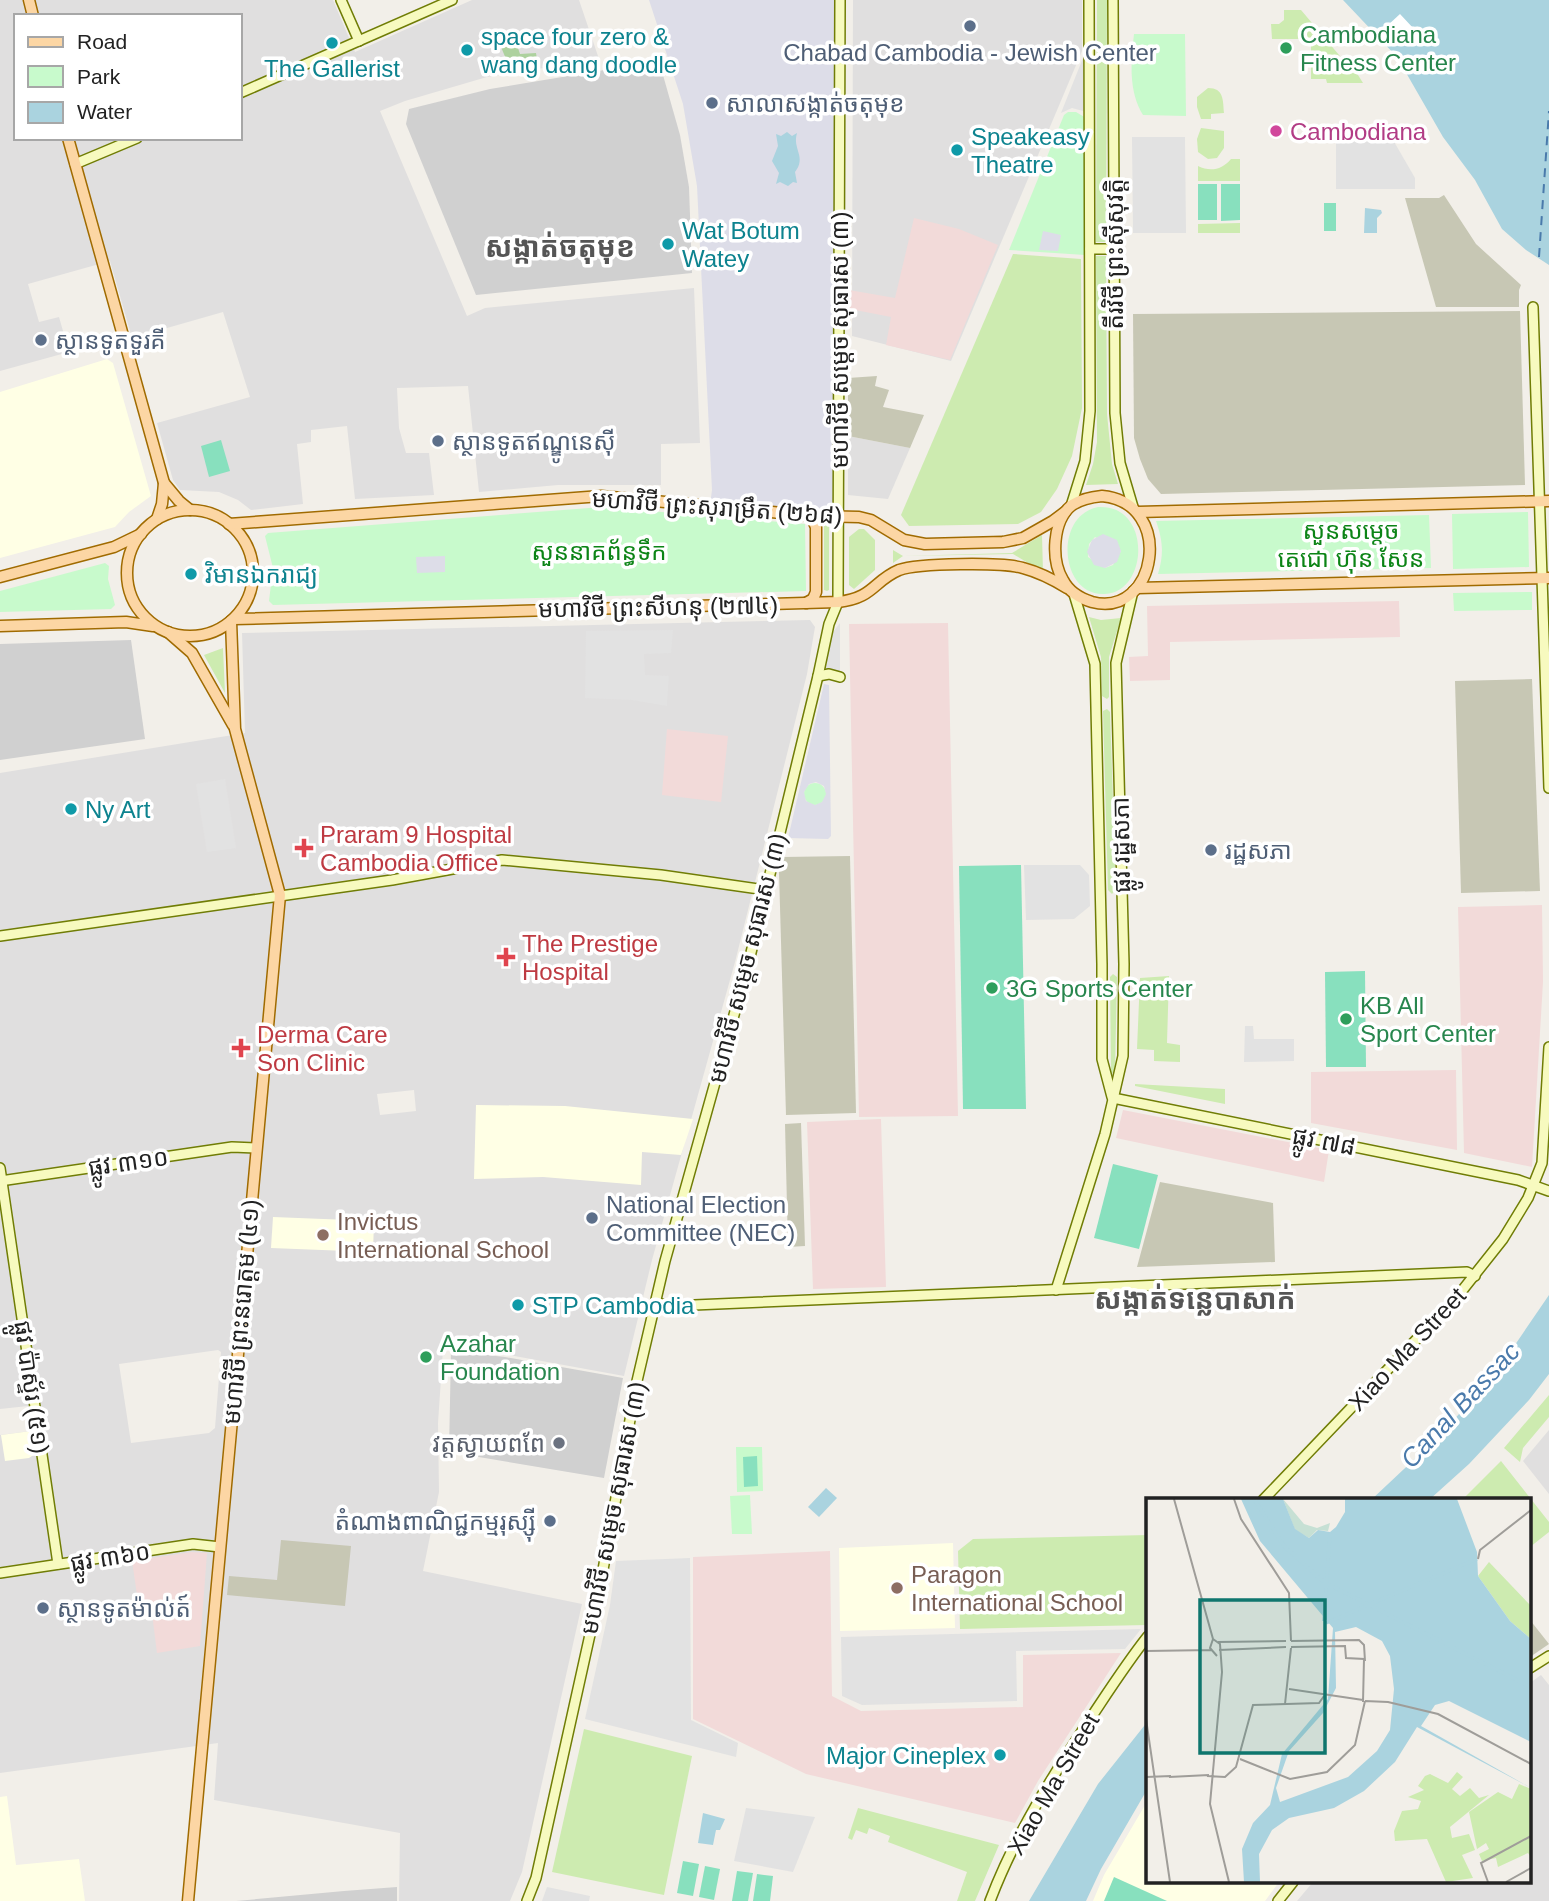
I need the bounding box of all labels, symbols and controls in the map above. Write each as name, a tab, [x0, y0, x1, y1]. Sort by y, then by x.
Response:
legend	[14, 14, 242, 140]
marker: Chabad Cambodia - Jewish Center	[962, 18, 978, 34]
place label: Cambodiana Fitness Center	[1300, 21, 1456, 76]
place label: space four zero & wang dang doodle	[480, 23, 677, 78]
text: Road	[77, 30, 127, 53]
marker: The Gallerist	[324, 35, 340, 51]
place label: Chabad Cambodia - Jewish Center	[783, 39, 1157, 66]
marker: Cambodiana Fitness Center	[1278, 40, 1294, 56]
marker: space four zero & wang dang doodle	[459, 42, 475, 58]
place label: The Gallerist	[264, 55, 400, 82]
text: Park	[77, 65, 121, 88]
place label: សាលាសង្កាត់ចតុមុខ	[726, 90, 905, 118]
marker: សាលាសង្កាត់ចតុមុខ	[704, 95, 720, 111]
text: Water	[77, 100, 132, 123]
place label: Cambodiana	[1290, 118, 1427, 145]
place label: Speakeasy Theatre	[971, 123, 1090, 178]
marker: Cambodiana	[1268, 123, 1284, 139]
marker: Speakeasy Theatre	[949, 142, 965, 158]
street label: តីរវិថី ព្រះស៊ីសុវត្តិ	[1100, 179, 1129, 329]
street label: មហាវិថី សម្តេច សុធារស (៣)	[825, 212, 854, 468]
place label: Wat Botum Watey	[682, 217, 800, 272]
district label: សង្កាត់ចតុមុខ	[485, 231, 635, 264]
marker: Wat Botum Watey	[660, 236, 676, 252]
place label: ស្ថានទូតទួរគី	[55, 327, 166, 356]
marker: ស្ថានទូតទួរគី	[33, 332, 49, 348]
place label: ស្ថានទូតឥណ្ឌូនេស៊ី	[452, 428, 615, 464]
marker: ស្ថានទូតឥណ្ឌូនេស៊ី	[430, 433, 446, 449]
street label: មហាវិថី ព្រះសុរាម្រឹត (២៦៨)	[591, 484, 843, 531]
park label: សួនសម្តេច តេជោ ហ៊ុន សែន	[1278, 517, 1424, 573]
park label: សួននាគព័ន្ធទឹក	[531, 537, 667, 566]
place label: វិមានឯករាជ្យ	[204, 560, 318, 589]
marker: វិមានឯករាជ្យ	[183, 566, 199, 582]
street label: មហាវិថី ព្រះសីហនុ (២៧៤)	[538, 590, 778, 624]
place label: Ny Art	[85, 796, 151, 823]
street label: ផ្លូវ រដ្ឋសភា	[1107, 796, 1144, 893]
marker: Ny Art	[63, 801, 79, 817]
place label: Praram 9 Hospital Cambodia Office	[320, 821, 512, 876]
street label: មហាវិថី សម្តេច សុធារស (៣)	[702, 830, 793, 1086]
place label: រដ្ឋសភា	[1225, 837, 1292, 865]
marker: Praram 9 Hospital Cambodia Office	[294, 838, 314, 858]
marker: រដ្ឋសភា	[1203, 842, 1219, 858]
place label: The Prestige Hospital	[522, 930, 658, 985]
marker: The Prestige Hospital	[496, 947, 516, 967]
place label: 3G Sports Center	[1006, 975, 1193, 1002]
marker: 3G Sports Center	[984, 980, 1000, 996]
place label: KB All Sport Center	[1360, 992, 1496, 1047]
marker: KB All Sport Center	[1338, 1011, 1354, 1027]
place label: Derma Care Son Clinic	[257, 1021, 388, 1076]
marker: Derma Care Son Clinic	[231, 1038, 251, 1058]
street label: ផ្លូវ ៧៨	[1288, 1122, 1358, 1169]
street label: ផ្លូវ ៣១០	[86, 1143, 171, 1190]
place label: National Election Committee (NEC)	[606, 1191, 795, 1246]
street label: មហាវិថី ព្រះនរោត្តម (៤១)	[217, 1198, 266, 1426]
place label: Invictus International School	[337, 1208, 549, 1263]
marker: National Election Committee (NEC)	[584, 1210, 600, 1226]
marker: Invictus International School	[315, 1227, 331, 1243]
street label: Xiao Ma Street	[1343, 1282, 1471, 1416]
district label: សង្កាត់ទន្លេបាសាក់	[1094, 1283, 1296, 1316]
place label: STP Cambodia	[532, 1292, 695, 1319]
marker: STP Cambodia	[510, 1297, 526, 1313]
street label: ផ្លូវ ប៉ាស្ទ័រ (៥១)	[0, 1319, 55, 1457]
place label: Azahar Foundation	[440, 1330, 560, 1385]
water label: Canal Bassac	[1394, 1336, 1526, 1474]
marker: Azahar Foundation	[418, 1349, 434, 1365]
street label: មហាវិថី សម្តេច សុធារស (៣)	[574, 1379, 652, 1637]
place label: វត្តស្វាយពពែ	[432, 1430, 545, 1458]
marker: វត្តស្វាយពពែ	[551, 1435, 567, 1451]
inset map	[1146, 1498, 1532, 1884]
place label: តំណាងពាណិជ្ជកម្មរុស្ស៊ី	[335, 1507, 536, 1542]
marker: តំណាងពាណិជ្ជកម្មរុស្ស៊ី	[542, 1513, 558, 1529]
street label: ផ្លូវ ៣៦០	[68, 1537, 153, 1586]
place label: Paragon International School	[911, 1561, 1123, 1616]
marker: Paragon International School	[889, 1580, 905, 1596]
place label: ស្ថានទូតម៉ាល់ត៍	[57, 1594, 191, 1624]
marker: ស្ថានទូតម៉ាល់ត៍	[35, 1600, 51, 1616]
street label: Xiao Ma Street	[1002, 1708, 1105, 1859]
place label: Major Cineplex	[826, 1742, 986, 1769]
marker: Major Cineplex	[992, 1747, 1008, 1763]

